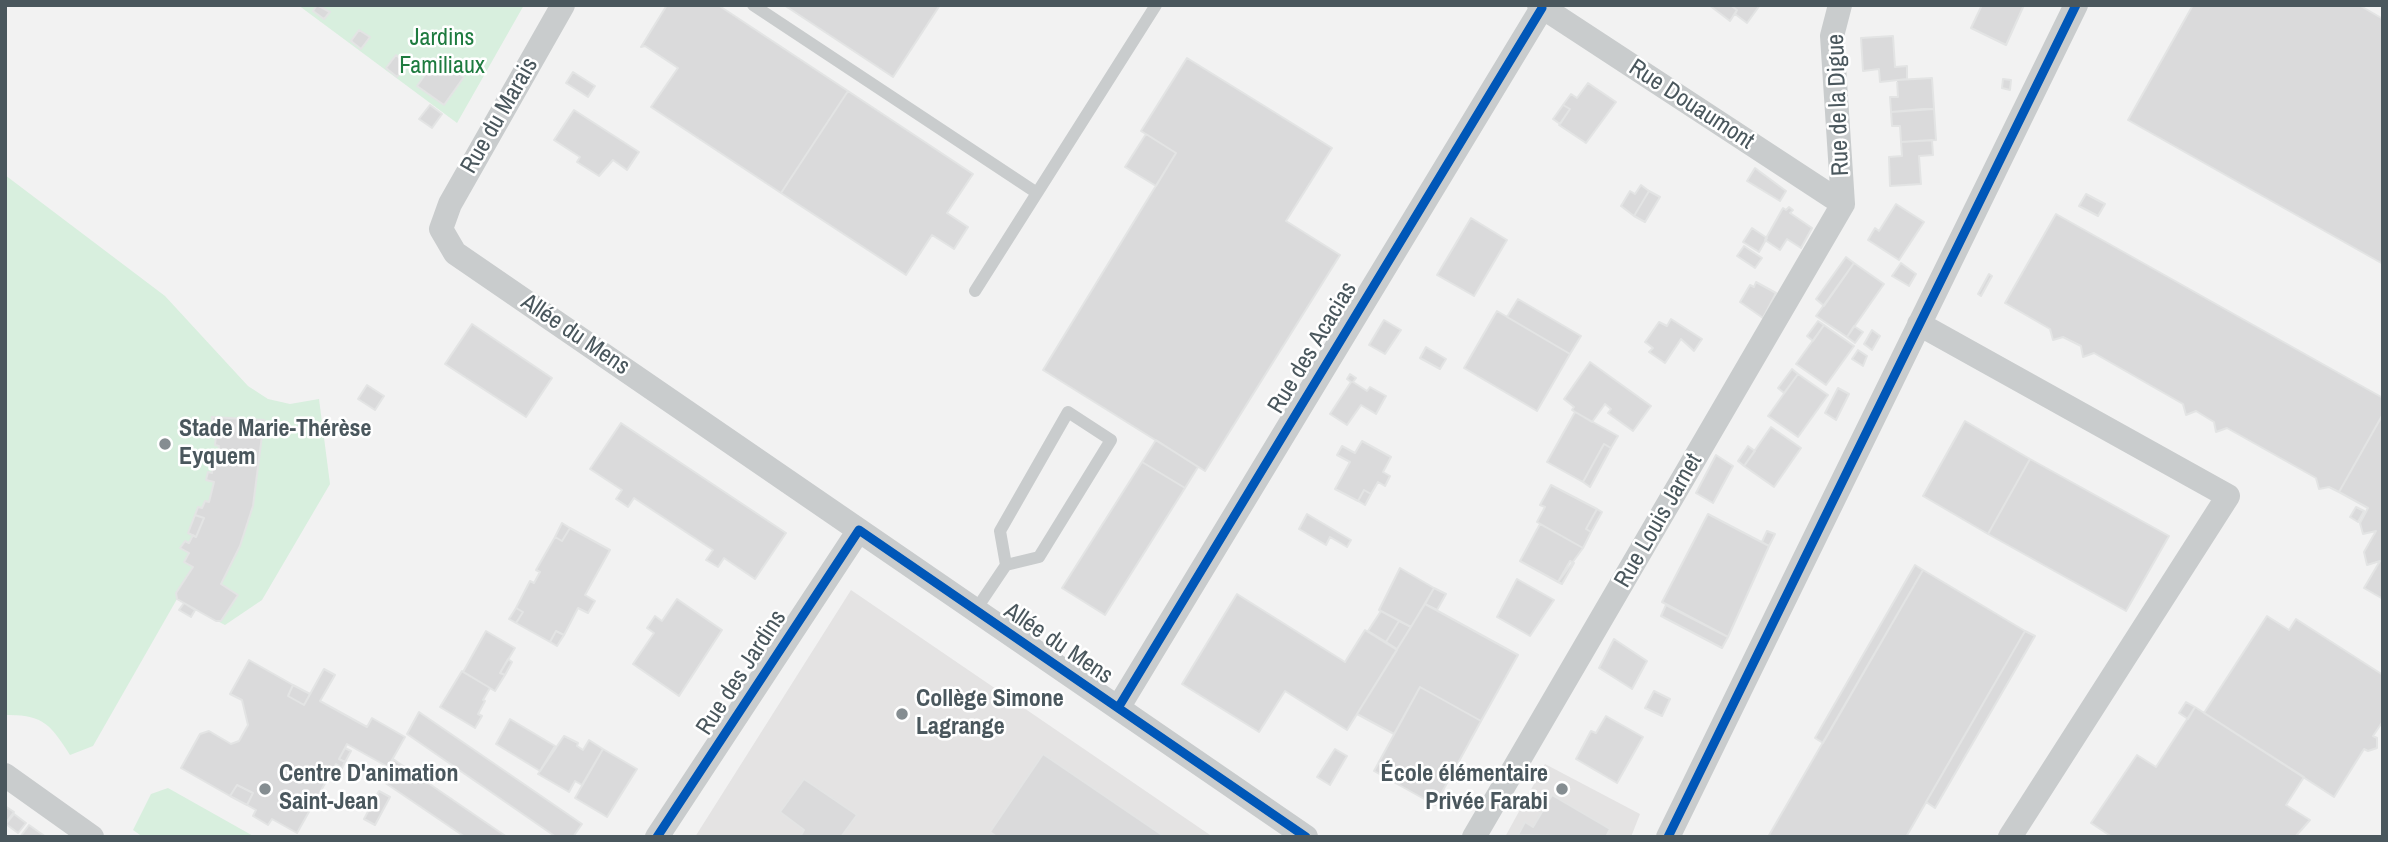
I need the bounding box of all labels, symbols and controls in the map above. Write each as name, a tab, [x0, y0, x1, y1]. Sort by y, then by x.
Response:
park label: Jardins Familiaux	[399, 25, 485, 81]
street label: Rue de la Digue	[1822, 33, 1856, 177]
street label: Rue du Marais	[455, 53, 545, 179]
street label: Rue Douaumont	[1623, 54, 1759, 156]
street label: Rue des Acacias	[1262, 277, 1364, 419]
street label: Allée du Mens	[515, 288, 635, 382]
place label: Stade Marie-Thérèse Eyquem	[179, 416, 372, 472]
marker: Stade Marie-Thérèse Eyquem	[157, 436, 173, 452]
street label: Rue Louis Jarnet	[1609, 449, 1709, 593]
street label: Allée du Mens	[998, 597, 1118, 691]
street label: Rue des Jardins	[691, 605, 793, 741]
place label: Collège Simone Lagrange	[916, 686, 1064, 742]
marker: Collège Simone Lagrange	[894, 706, 910, 722]
place label: Centre D'animation Saint-Jean	[279, 761, 459, 817]
place label: École élémentaire Privée Farabi	[1381, 761, 1548, 817]
marker: Centre D'animation Saint-Jean	[257, 781, 273, 797]
marker: École élémentaire Privée Farabi	[1554, 781, 1570, 797]

